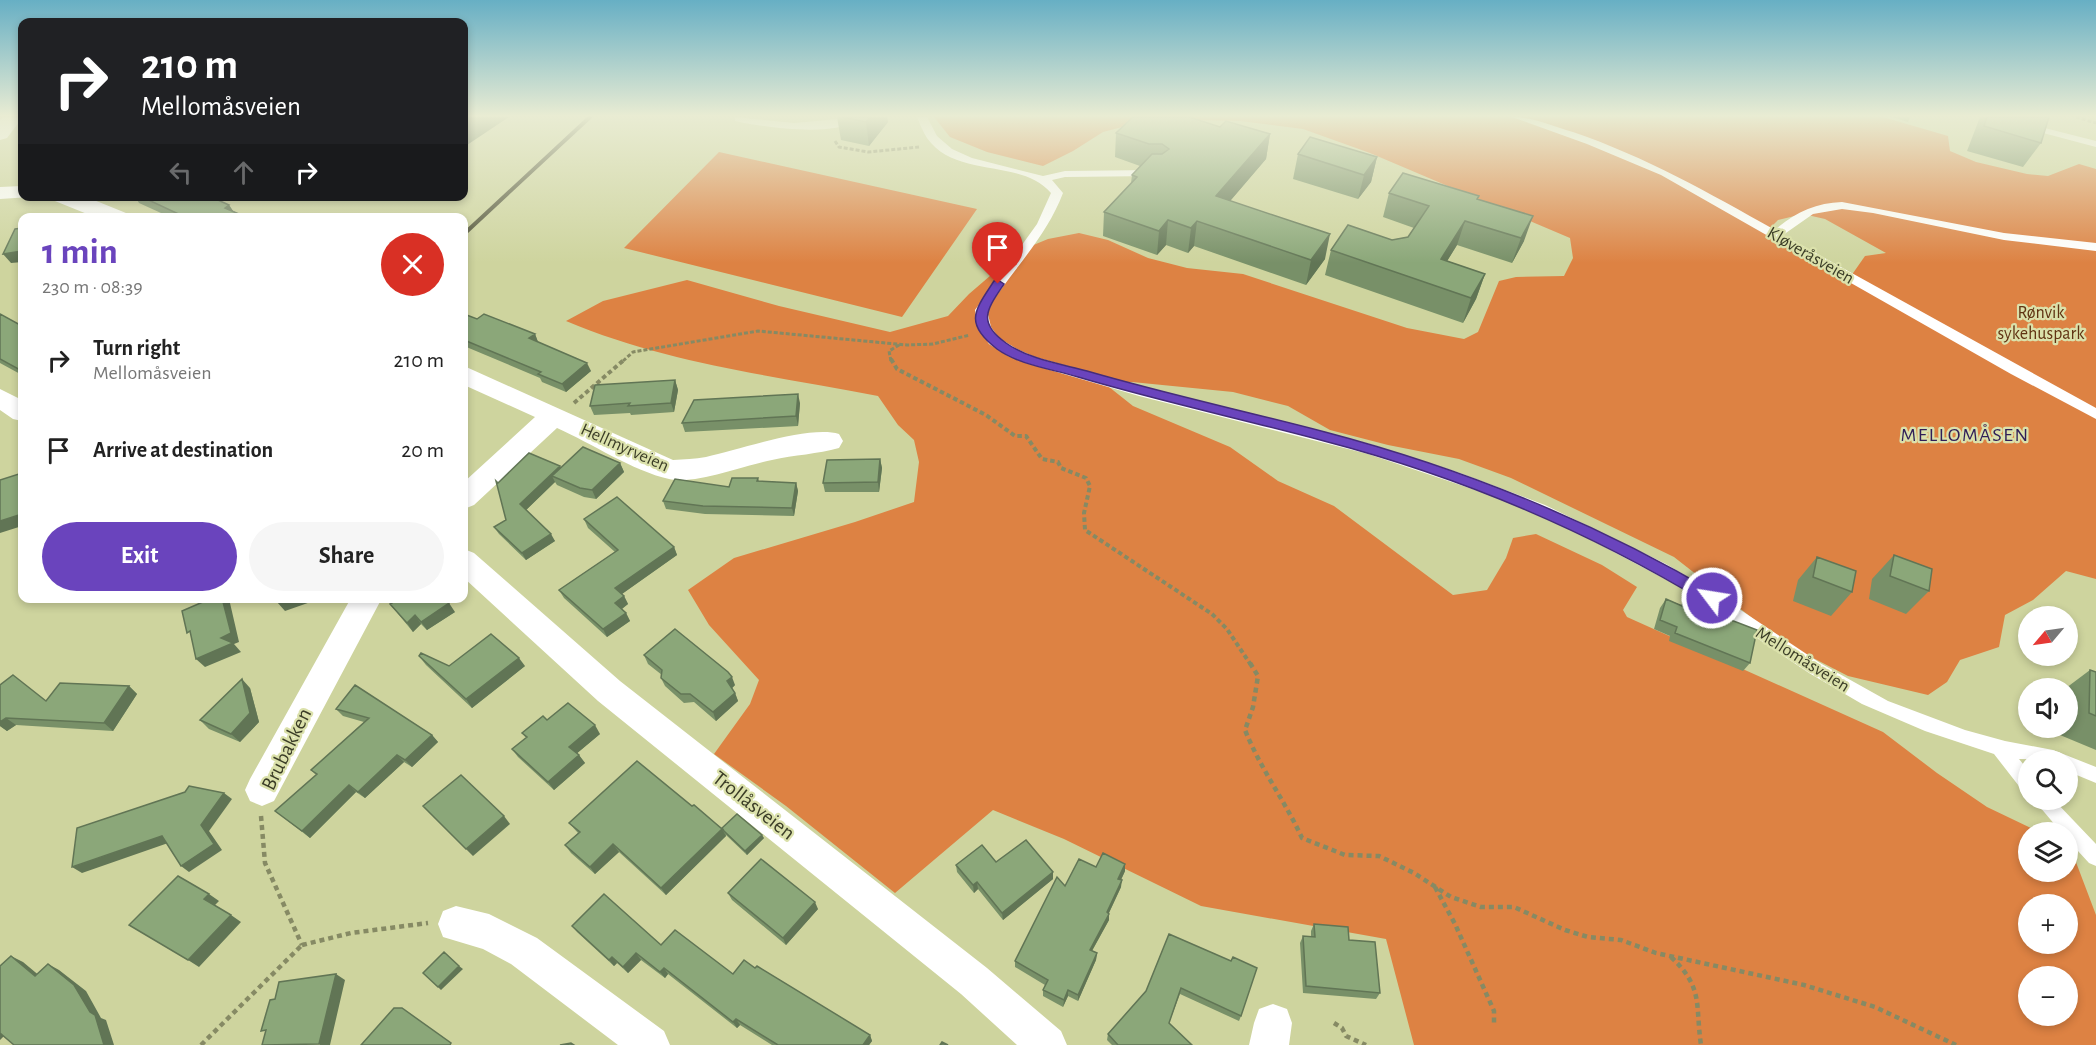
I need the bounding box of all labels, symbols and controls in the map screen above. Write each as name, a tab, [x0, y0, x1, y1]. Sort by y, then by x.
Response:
icon: right	[42, 42, 120, 120]
text: 210 m	[141, 44, 238, 86]
text: Mellomåsveien	[141, 93, 301, 120]
icon: left	[164, 156, 197, 189]
icon: ahead	[227, 156, 260, 189]
icon: right	[290, 156, 323, 189]
pin	[972, 222, 1023, 284]
street label: Kløveråsveien	[1764, 224, 1857, 288]
icon: arrive	[981, 231, 1014, 264]
button: close	[381, 233, 444, 296]
text: 1 min	[42, 234, 118, 270]
text: 230 m · 08:39	[42, 277, 143, 297]
park label: Rønvik sykehuspark	[1997, 304, 2085, 343]
text: Turn right	[93, 337, 180, 359]
icon: right	[42, 344, 75, 377]
text: 210 m	[394, 349, 444, 371]
text: Mellomåsveien	[93, 363, 212, 383]
street label: Hellmyrveien	[578, 420, 671, 475]
district label: MELLOMÅSEN	[1900, 424, 2030, 445]
icon: arrive	[42, 434, 75, 467]
text: Arrive at destination	[93, 439, 273, 461]
text: 20 m	[401, 439, 444, 461]
button: Exit	[42, 522, 237, 591]
button: Share	[249, 522, 444, 591]
position arrow	[1680, 566, 1744, 630]
north arrow	[2018, 606, 2078, 666]
map controls	[2018, 606, 2078, 1026]
street label: Mellomåsveien	[1752, 624, 1852, 696]
button: sound	[2018, 678, 2078, 738]
street label: Brubakken	[258, 705, 315, 794]
button: search	[2018, 750, 2078, 810]
street label: Trollåsveien	[709, 767, 799, 844]
button: layers	[2018, 822, 2078, 882]
button: +	[2018, 894, 2078, 954]
button: −	[2018, 966, 2078, 1026]

